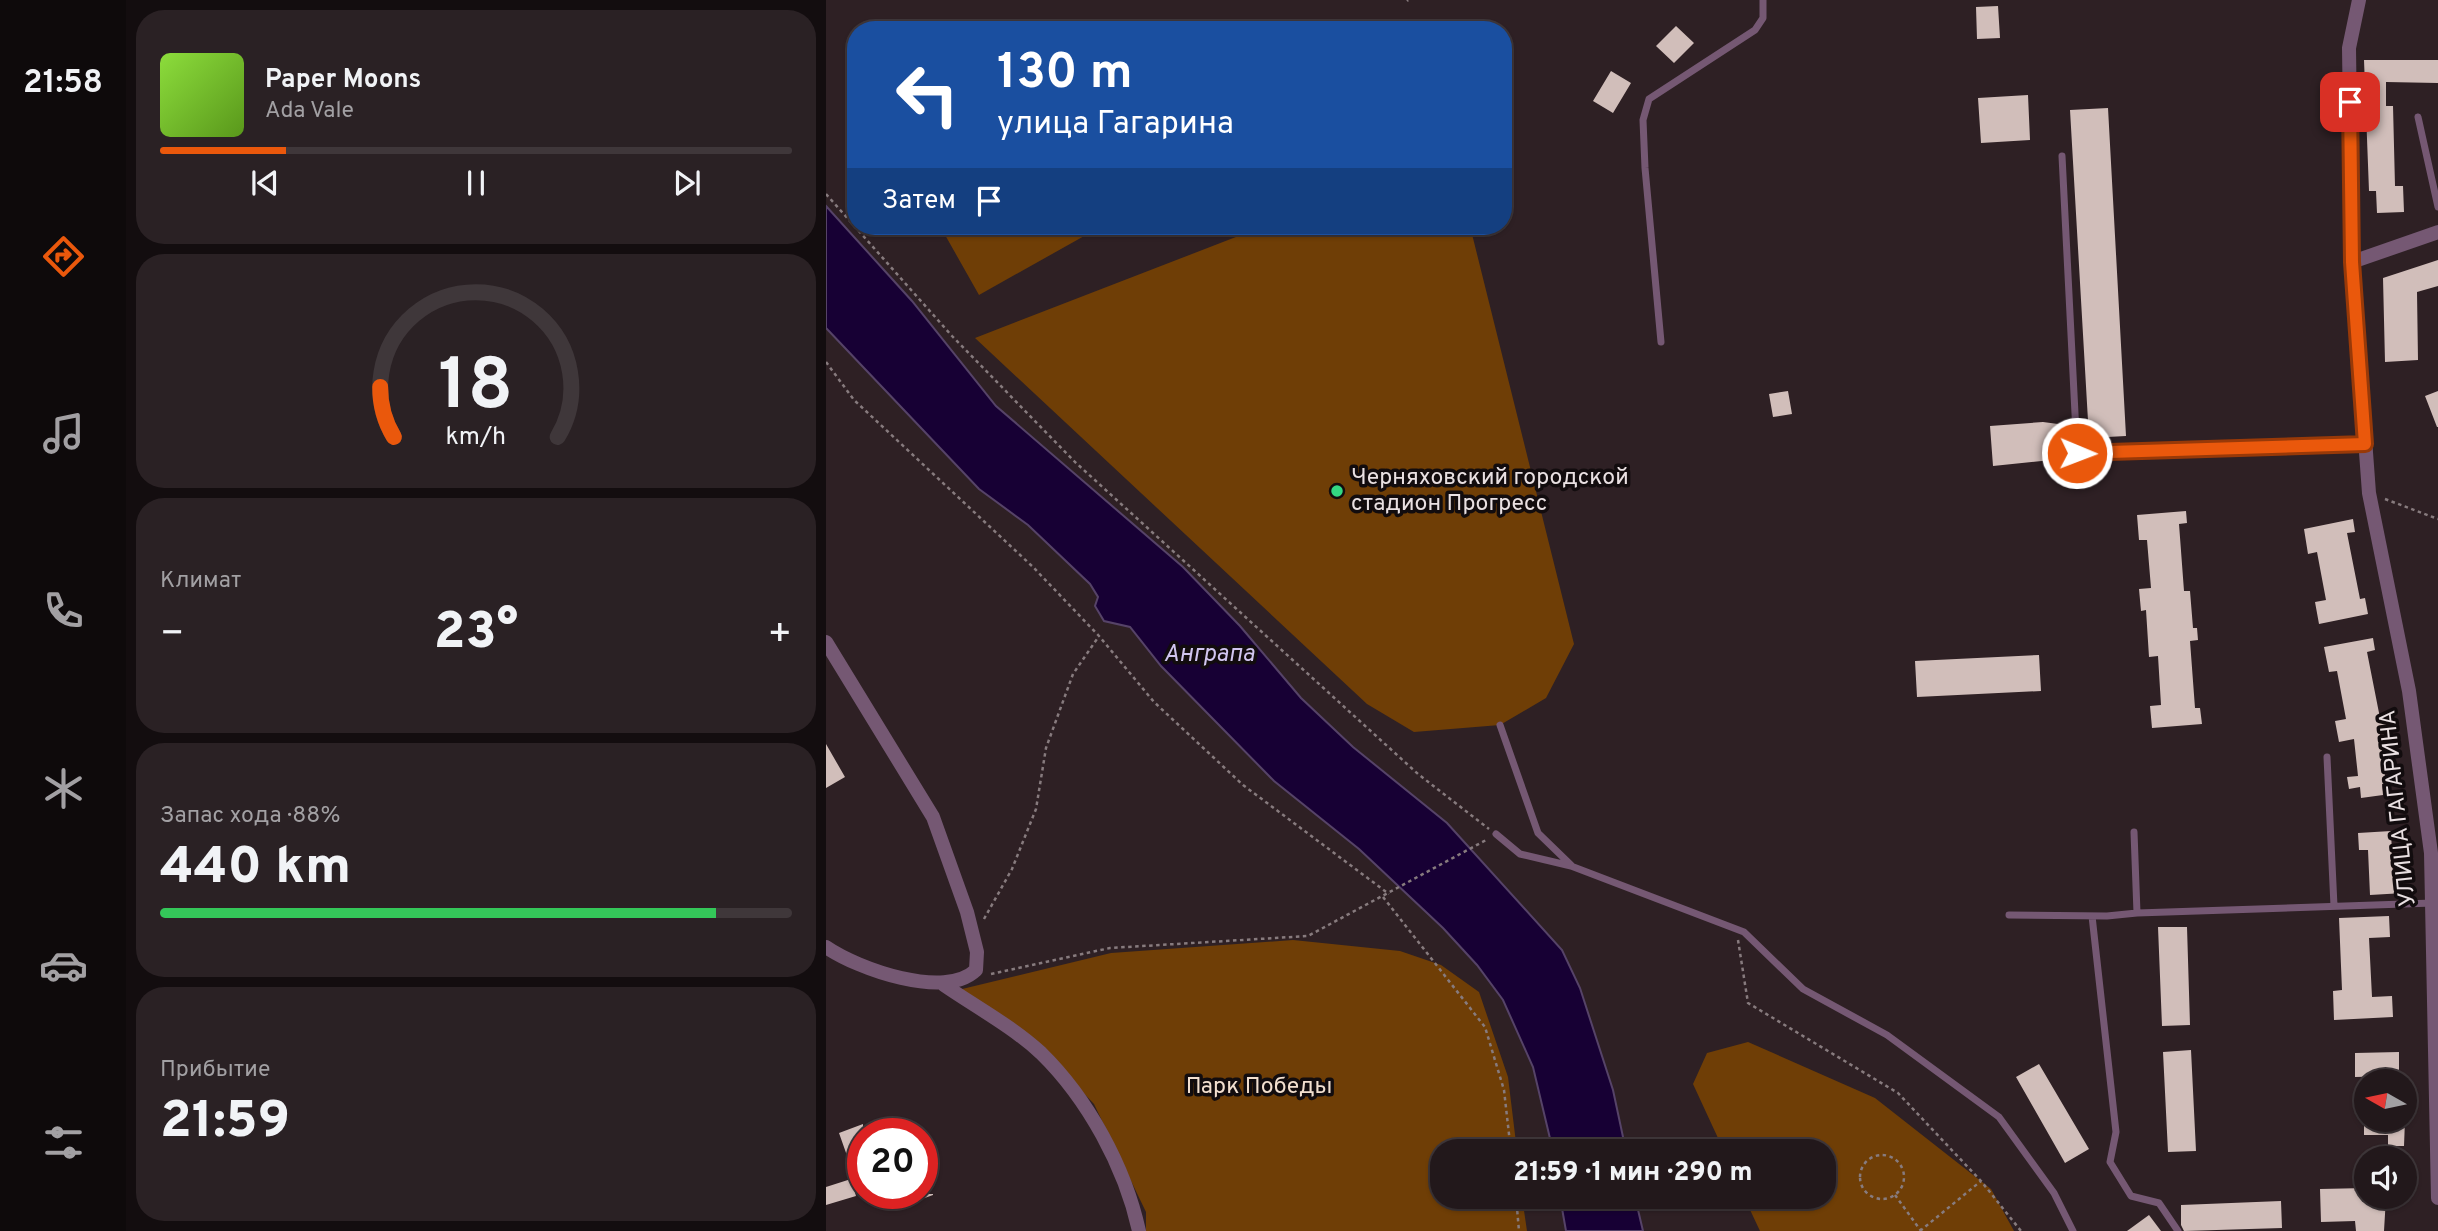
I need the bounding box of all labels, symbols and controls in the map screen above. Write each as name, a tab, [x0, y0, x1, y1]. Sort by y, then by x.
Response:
text: 130 m	[997, 44, 1133, 106]
icon: left	[882, 49, 973, 140]
text: 21:58	[23, 64, 103, 104]
text: Paper Moons	[265, 64, 421, 97]
pin	[2320, 72, 2380, 132]
icon: arrive	[2331, 83, 2369, 121]
text: Ada Vale	[265, 97, 354, 126]
text: улица Гагарина	[997, 105, 1234, 145]
icon: previous	[246, 164, 284, 202]
icon: pause	[457, 164, 495, 202]
icon: next	[668, 164, 706, 202]
icon: arrive	[970, 182, 1008, 220]
text: Затем	[882, 185, 956, 218]
icon: directions	[39, 232, 88, 281]
text: 18	[439, 344, 513, 436]
icon: music	[39, 409, 88, 458]
position arrow	[2040, 416, 2114, 490]
text: km/h	[446, 422, 506, 454]
place label: Черняховский городской стадион Прогресс	[1351, 464, 1629, 519]
marker: Черняховский городской стадион Прогресс	[1329, 483, 1345, 499]
text: Климат	[160, 567, 241, 596]
icon: phone	[39, 586, 88, 635]
text: 23°	[434, 601, 518, 667]
text: −	[160, 611, 185, 660]
text: +	[767, 611, 792, 660]
water label: Анграпа	[1163, 640, 1255, 670]
street label: УЛИЦА ГАГАРИНА	[2374, 708, 2424, 908]
icon: climate	[39, 764, 88, 813]
text: Запас хода · 88%	[160, 802, 340, 831]
text: 440 km	[160, 836, 351, 902]
icon: car	[39, 941, 88, 990]
text: Прибытие	[160, 1056, 270, 1085]
north arrow	[2354, 1069, 2417, 1132]
map controls	[2354, 1069, 2417, 1209]
park label: Парк Победы	[1186, 1073, 1332, 1102]
text: 21:59	[160, 1090, 290, 1156]
icon: filters	[39, 1118, 88, 1167]
speed limit sign: 20	[847, 1118, 938, 1209]
button: sound	[2354, 1146, 2417, 1209]
text: 21:59 · 1 мин · 290 m	[1513, 1157, 1753, 1190]

